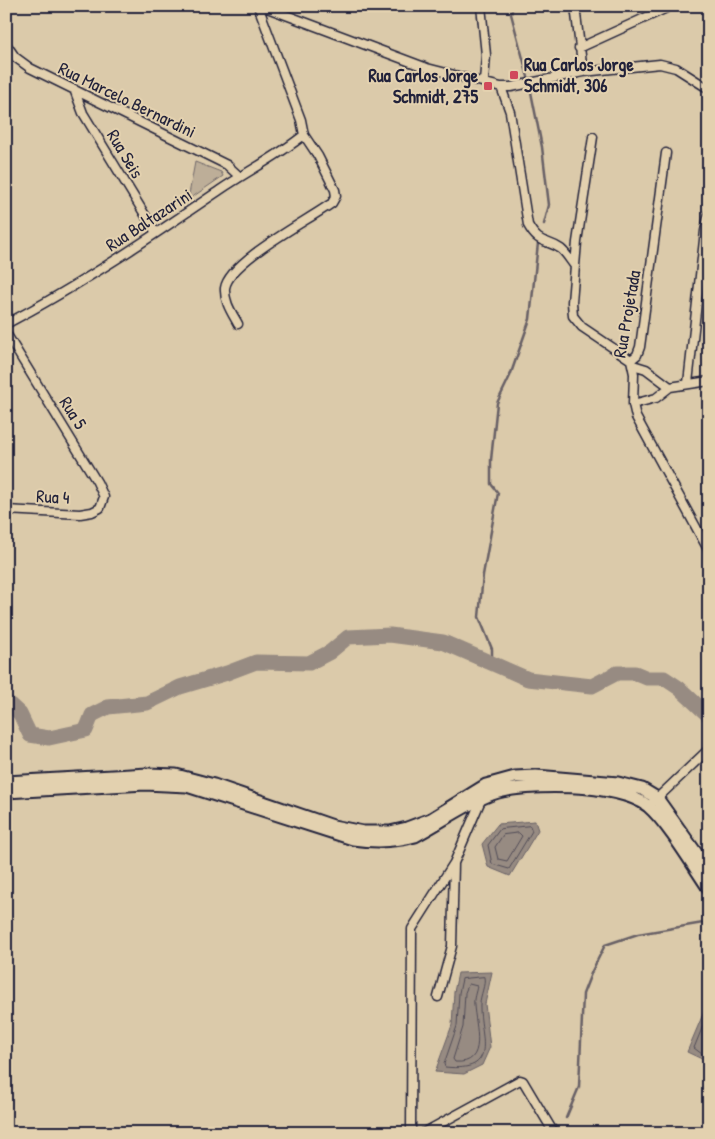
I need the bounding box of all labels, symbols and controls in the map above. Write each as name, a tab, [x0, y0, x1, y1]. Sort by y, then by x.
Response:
place label: Rua Carlos Jorge Schmidt, 306	[524, 52, 634, 98]
street label: Rua Marcelo Bernardini	[54, 55, 200, 144]
place label: Rua Carlos Jorge Schmidt, 275	[368, 63, 479, 109]
marker: Rua Carlos Jorge Schmidt, 306	[508, 69, 520, 81]
marker: Rua Carlos Jorge Schmidt, 275	[482, 80, 494, 92]
street label: Rua Seis	[101, 125, 150, 183]
street label: Rua Baltazarini	[101, 182, 197, 257]
street label: Rua Projetada	[607, 268, 646, 359]
street label: Rua 5	[54, 392, 93, 434]
street label: Rua 4	[36, 483, 71, 510]

